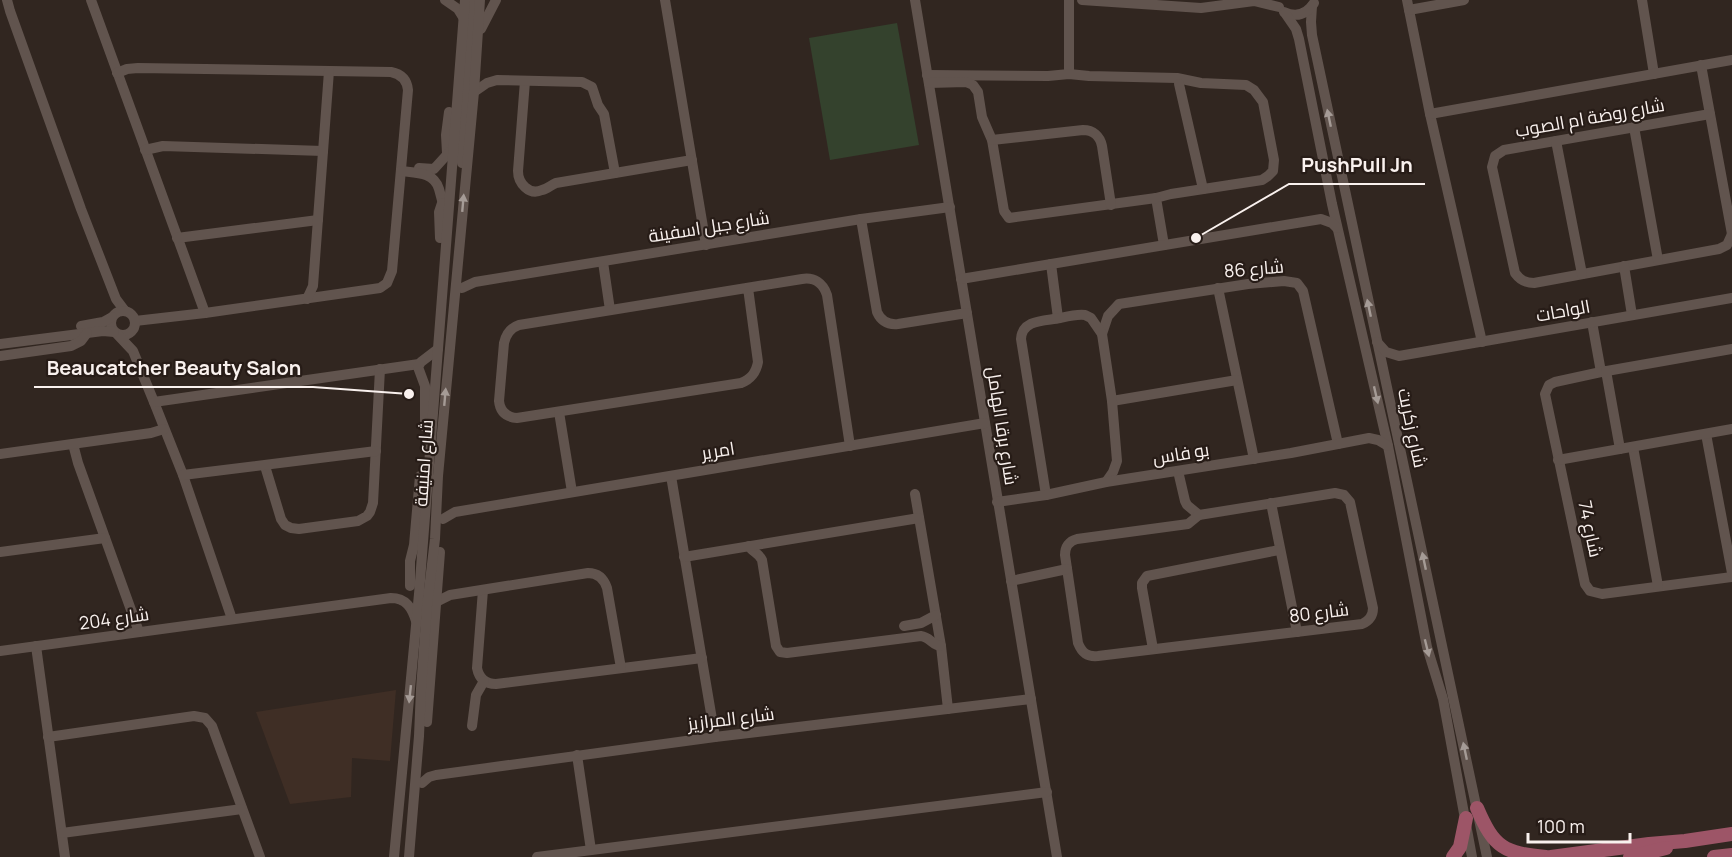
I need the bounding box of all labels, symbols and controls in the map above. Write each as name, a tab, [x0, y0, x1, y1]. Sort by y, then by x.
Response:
street label: شارع روضة ام الصوب	[1513, 92, 1667, 143]
one-way arrow	[1324, 108, 1333, 127]
callout: PushPull Jn	[1289, 146, 1425, 184]
text: PushPull Jn	[1301, 151, 1413, 178]
one-way arrow	[458, 193, 468, 212]
street label: شارع جبل اسفينة	[647, 205, 771, 248]
street label: شارع 86	[1223, 253, 1285, 284]
street label: الواحات	[1534, 293, 1592, 327]
one-way arrow	[1364, 299, 1374, 318]
callout: Beaucatcher Beauty Salon	[34, 349, 313, 387]
text: Beaucatcher Beauty Salon	[47, 354, 301, 381]
street label: شارع برقا الهامل	[981, 365, 1024, 487]
one-way arrow	[1372, 386, 1382, 404]
street label: شارع زكريت	[1392, 386, 1433, 470]
one-way arrow	[440, 387, 450, 406]
street label: شارع امنيفة	[408, 419, 439, 507]
street label: امرير	[698, 436, 736, 465]
street label: بو فاس	[1151, 437, 1211, 469]
street label: شارع 74	[1572, 498, 1609, 560]
one-way arrow	[1419, 551, 1428, 570]
street label: شارع 80	[1288, 596, 1350, 629]
street label: شارع 204	[77, 601, 150, 636]
one-way arrow	[1423, 639, 1433, 657]
one-way arrow	[405, 685, 415, 704]
street label: شارع المرازيز	[685, 701, 776, 736]
one-way arrow	[1460, 742, 1469, 761]
scale bar	[1528, 806, 1630, 844]
text: 100 m	[1537, 814, 1585, 838]

